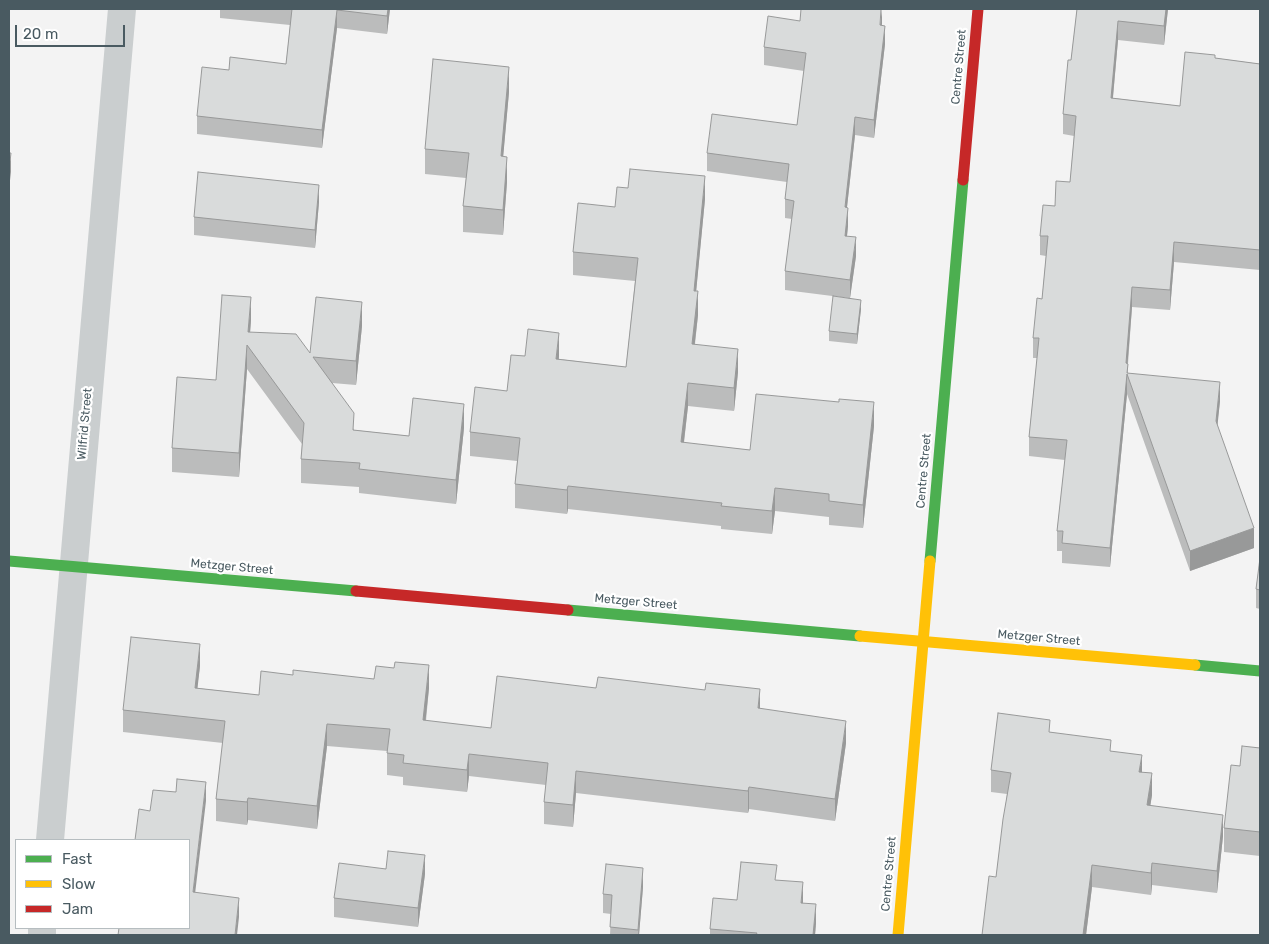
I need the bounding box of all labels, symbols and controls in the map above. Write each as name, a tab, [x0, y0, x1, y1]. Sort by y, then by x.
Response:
scale bar	[18, 15, 128, 47]
text: 20 m	[23, 25, 58, 43]
street label: Centre Street	[949, 29, 969, 105]
street label: Wilfrid Street	[75, 387, 95, 461]
street label: Centre Street	[914, 433, 934, 509]
street label: Metzger Street	[190, 556, 274, 578]
street label: Metzger Street	[594, 591, 678, 613]
street label: Metzger Street	[997, 627, 1081, 649]
street label: Centre Street	[879, 836, 899, 912]
legend	[15, 839, 190, 929]
text: Fast	[62, 850, 92, 868]
text: Slow	[62, 875, 95, 893]
text: Jam	[62, 900, 93, 918]

